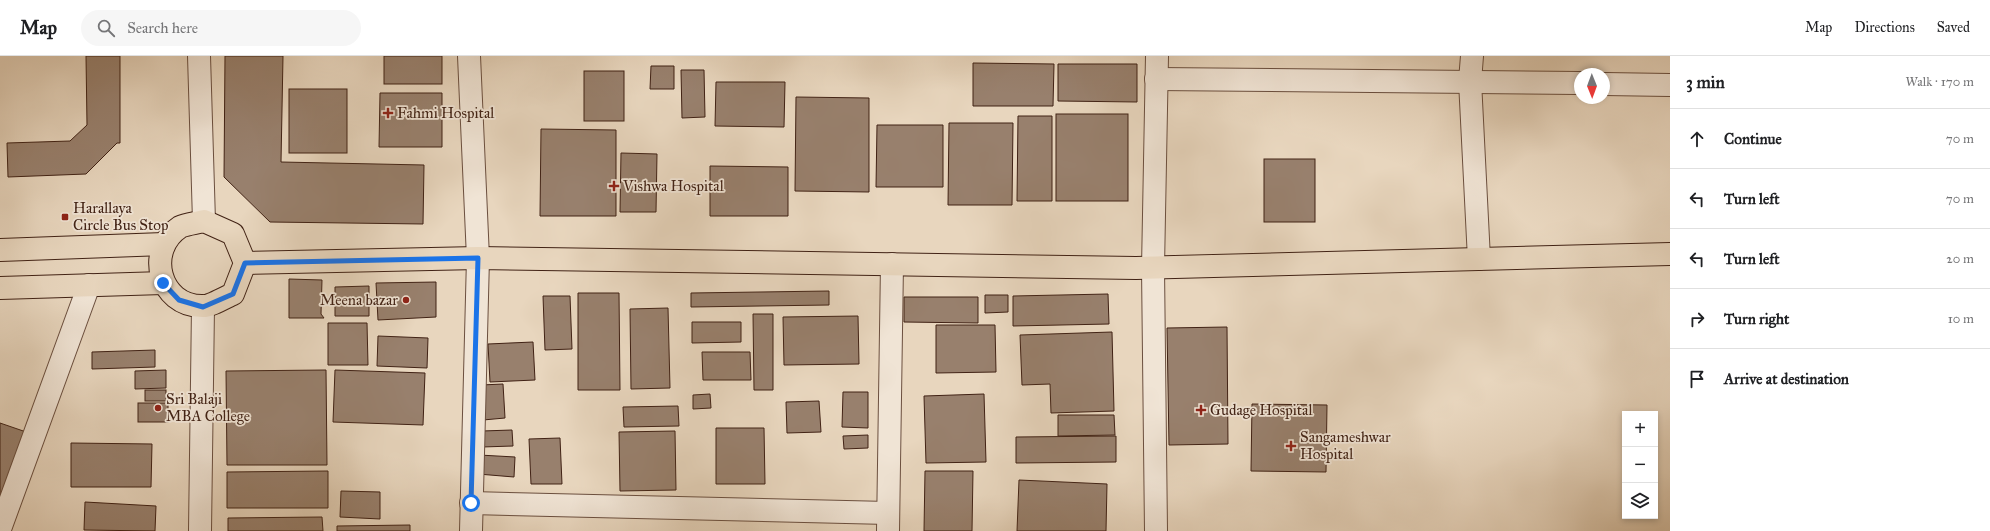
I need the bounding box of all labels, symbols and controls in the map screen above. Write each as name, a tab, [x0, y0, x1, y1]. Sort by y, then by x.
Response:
search box	[81, 10, 361, 46]
text: Map	[20, 16, 57, 39]
icon: search	[95, 17, 117, 39]
text: Search here	[127, 19, 198, 37]
text: Map	[1805, 19, 1832, 36]
text: Directions	[1854, 19, 1915, 36]
text: Saved	[1937, 19, 1970, 36]
north arrow	[1574, 68, 1610, 104]
text: 3 min	[1686, 72, 1725, 93]
text: Walk · 170 m	[1905, 74, 1974, 90]
place label: Fahmi Hospital	[397, 104, 495, 122]
marker: Fahmi Hospital	[382, 107, 394, 119]
icon: ahead	[1686, 128, 1708, 150]
text: Continue	[1724, 130, 1782, 148]
text: 70 m	[1946, 131, 1974, 147]
place label: Vishwa Hospital	[622, 177, 725, 195]
marker: Vishwa Hospital	[608, 180, 620, 192]
icon: left	[1686, 188, 1708, 210]
text: Turn left	[1724, 190, 1780, 208]
text: 70 m	[1946, 191, 1974, 207]
place label: Harallaya Circle Bus Stop	[73, 199, 168, 234]
marker: Harallaya Circle Bus Stop	[60, 212, 70, 222]
icon: left	[1686, 248, 1708, 270]
text: Turn left	[1724, 250, 1780, 268]
text: 20 m	[1946, 251, 1974, 267]
route end	[154, 274, 172, 292]
place label: Meena bazar	[320, 291, 398, 309]
marker: Meena bazar	[401, 295, 411, 305]
icon: right	[1686, 308, 1708, 330]
text: Turn right	[1724, 310, 1789, 328]
text: 10 m	[1948, 311, 1974, 327]
icon: arrive	[1686, 368, 1708, 390]
text: Arrive at destination	[1724, 370, 1849, 388]
place label: Sri Balaji MBA College	[166, 390, 250, 425]
place label: Gudage Hospital	[1210, 401, 1313, 419]
marker: Sri Balaji MBA College	[153, 403, 163, 413]
marker: Gudage Hospital	[1195, 404, 1207, 416]
map controls	[1622, 411, 1658, 519]
button: +	[1622, 411, 1658, 447]
place label: Sangameshwar Hospital	[1300, 428, 1391, 463]
marker: Sangameshwar Hospital	[1285, 440, 1297, 452]
button: −	[1622, 447, 1658, 483]
button: layers	[1622, 483, 1658, 519]
route start	[462, 494, 480, 512]

